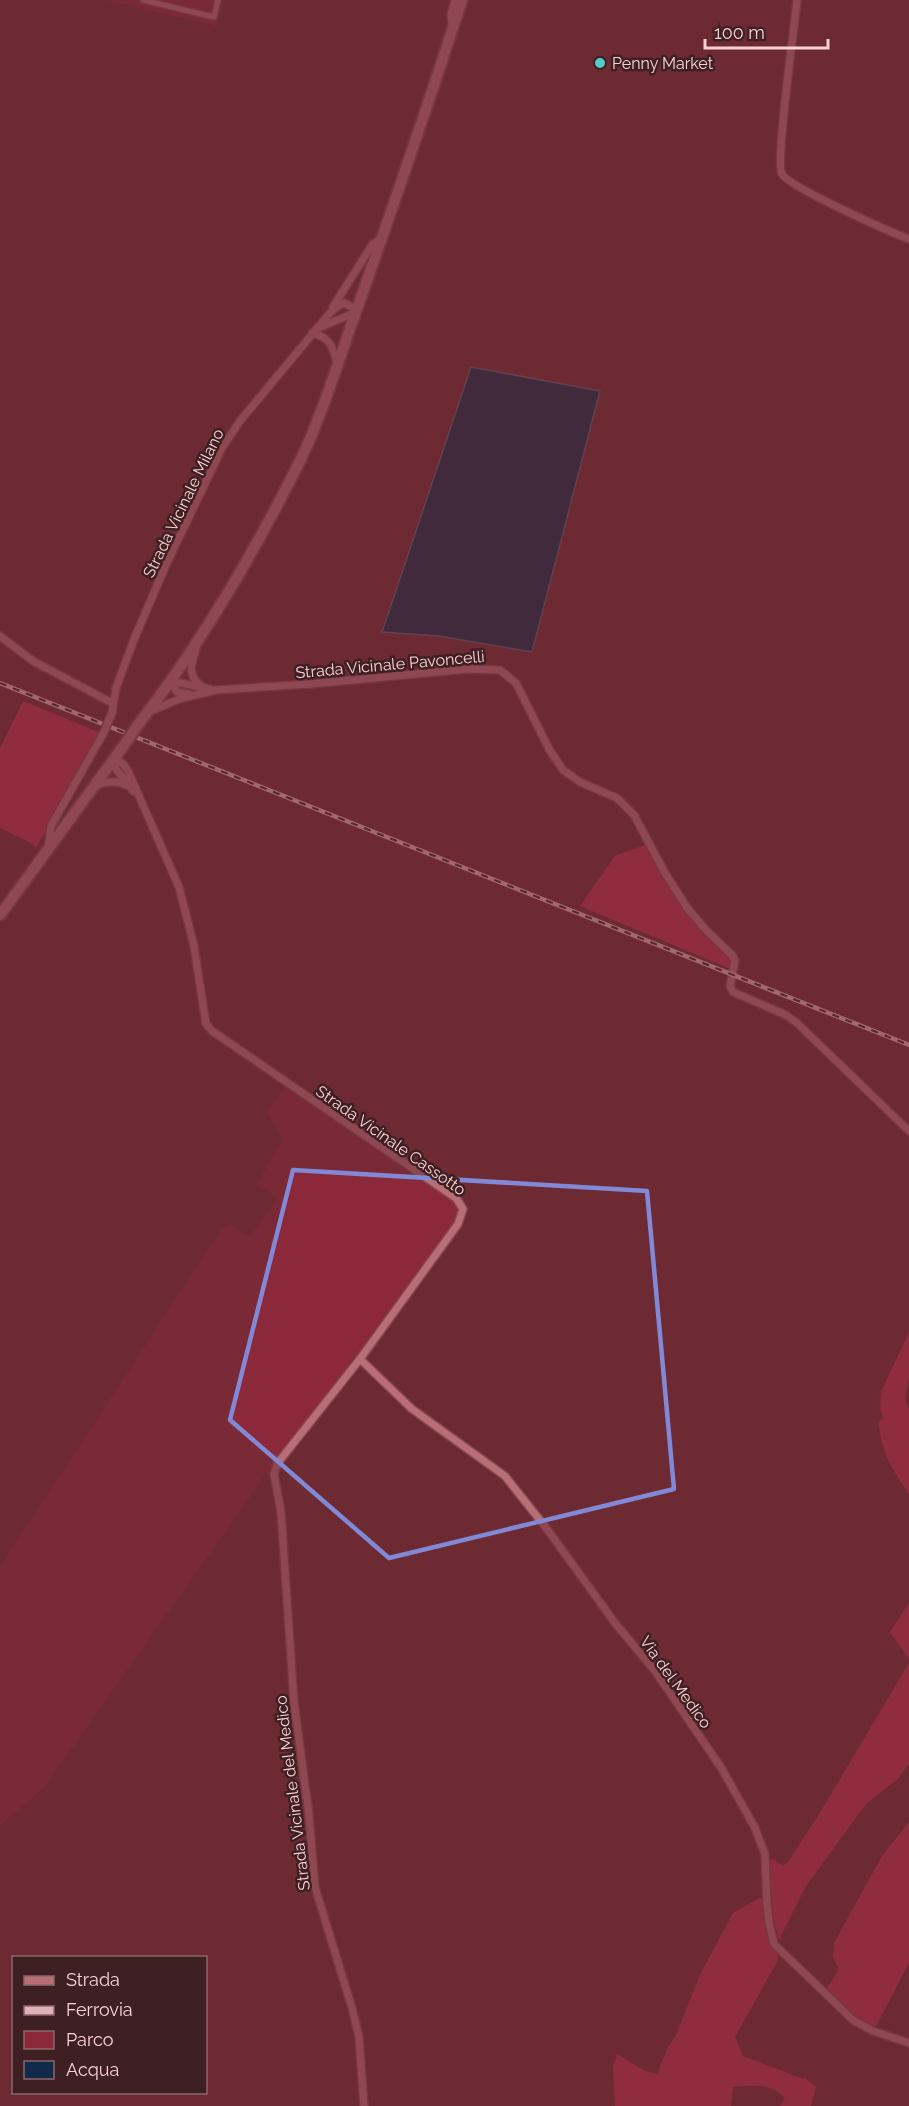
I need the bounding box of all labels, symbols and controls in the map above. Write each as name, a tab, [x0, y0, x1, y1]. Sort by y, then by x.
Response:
scale bar	[705, 12, 828, 50]
text: 100 m	[714, 22, 765, 43]
place label: Penny Market	[612, 54, 714, 73]
marker: Penny Market	[593, 56, 607, 70]
street label: Strada Vicinale Milano	[139, 426, 228, 581]
street label: Strada Vicinale Pavoncelli	[295, 647, 485, 682]
street label: Strada Vicinale Cassotto	[312, 1081, 469, 1199]
street label: Via del Medico	[636, 1632, 715, 1732]
street label: Strada Vicinale del Medico	[271, 1694, 314, 1891]
legend	[12, 1956, 207, 2094]
text: Strada	[66, 1969, 120, 1990]
text: Ferrovia	[66, 1999, 133, 2020]
text: Parco	[66, 2029, 114, 2050]
text: Acqua	[66, 2059, 119, 2080]

